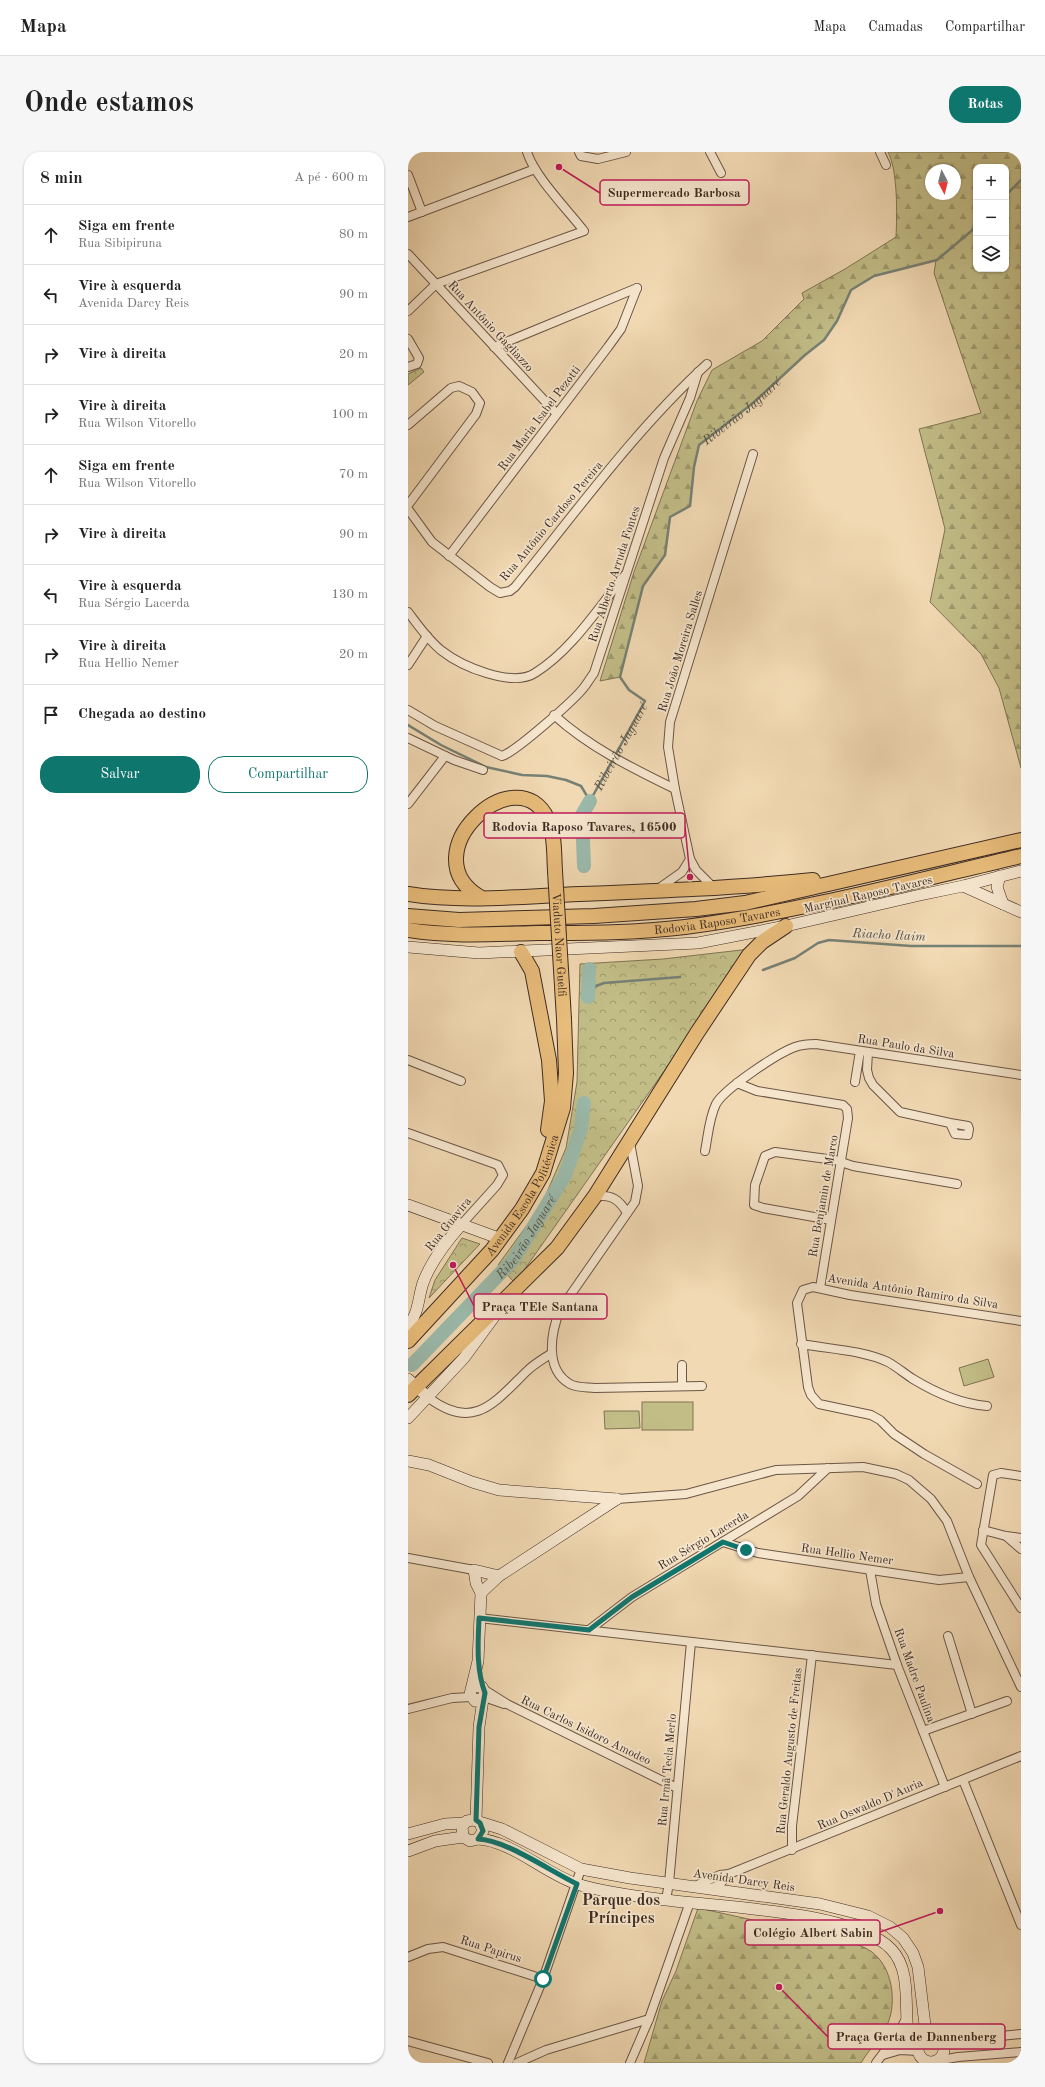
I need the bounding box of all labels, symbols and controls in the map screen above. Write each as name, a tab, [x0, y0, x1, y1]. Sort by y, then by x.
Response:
text: Mapa	[20, 18, 67, 37]
text: Mapa	[813, 20, 846, 34]
text: Camadas	[868, 20, 923, 34]
text: Compartilhar	[945, 20, 1025, 34]
button: Rotas	[949, 86, 1021, 123]
text: Onde estamos	[24, 90, 194, 118]
north arrow	[925, 164, 961, 200]
map controls	[973, 164, 1009, 272]
button: +	[973, 164, 1009, 200]
text: 8 min	[40, 170, 83, 187]
text: A pé · 600 m	[294, 171, 368, 184]
callout: Supermercado Barbosa	[600, 180, 749, 205]
text: Supermercado Barbosa	[607, 187, 741, 200]
button: −	[973, 200, 1009, 236]
text: Siga em frente	[78, 219, 175, 234]
icon: ahead	[40, 224, 62, 246]
text: 80 m	[339, 228, 368, 241]
button: layers	[973, 236, 1009, 272]
text: Rua Sibipiruna	[78, 237, 162, 250]
text: Vire à esquerda	[78, 279, 182, 294]
street label: Rua Antônio Gagliazzo	[445, 279, 535, 374]
icon: left	[40, 284, 62, 306]
text: 90 m	[339, 288, 368, 301]
text: Avenida Darcy Reis	[78, 297, 189, 310]
icon: right	[40, 344, 62, 366]
text: Vire à direita	[78, 347, 166, 362]
text: 20 m	[339, 348, 368, 361]
street label: Rua Maria Isabel Pezotti	[497, 364, 583, 473]
water label: Ribeirão Jaguaré	[699, 375, 785, 449]
text: Vire à direita	[78, 399, 166, 414]
icon: right	[40, 404, 62, 426]
text: 100 m	[331, 408, 368, 421]
text: Rua Wilson Vitorello	[78, 417, 196, 430]
text: Siga em frente	[78, 459, 175, 474]
street label: Rua Antônio Cardoso Pereira	[498, 459, 605, 584]
icon: ahead	[40, 464, 62, 486]
text: 70 m	[339, 468, 368, 481]
text: Rua Wilson Vitorello	[78, 477, 196, 490]
street label: Rua Alberto Arruda Fontes	[587, 505, 643, 644]
icon: right	[40, 524, 62, 546]
text: Vire à direita	[78, 527, 166, 542]
text: 90 m	[339, 528, 368, 541]
text: Vire à esquerda	[78, 579, 182, 594]
icon: left	[40, 584, 62, 606]
text: 130 m	[331, 588, 368, 601]
street label: Rua João Moreira Salles	[657, 589, 705, 714]
text: Rua Sérgio Lacerda	[78, 597, 190, 610]
text: Vire à direita	[78, 639, 166, 654]
icon: right	[40, 644, 62, 666]
text: 20 m	[339, 648, 368, 661]
text: Rua Hellio Nemer	[78, 657, 179, 670]
water label: Ribeirão Jaguaré	[592, 700, 651, 794]
icon: arrive	[40, 704, 62, 726]
text: Chegada ao destino	[78, 707, 206, 722]
button: Salvar	[40, 756, 200, 793]
button: Compartilhar	[208, 756, 368, 793]
callout: Rodovia Raposo Tavares, 16500	[484, 813, 685, 838]
text: Rodovia Raposo Tavares, 16500	[491, 821, 677, 834]
street label: Marginal Raposo Tavares	[803, 874, 934, 916]
street label: Viaduto Naor Guelfi	[549, 893, 568, 997]
street label: Rodovia Raposo Tavares	[654, 906, 781, 937]
water label: Riacho Itaim	[851, 927, 927, 944]
street label: Rua Paulo da Silva	[856, 1033, 955, 1061]
street label: Avenida Escola Politécnica	[484, 1133, 561, 1259]
street label: Rua Benjamin de Marco	[807, 1134, 841, 1258]
water label: Ribeirão Jaguaré	[493, 1192, 560, 1282]
street label: Rua Guavira	[424, 1195, 474, 1254]
street label: Avenida Antônio Ramiro da Silva	[827, 1273, 999, 1311]
callout: Praça TEle Santana	[474, 1294, 607, 1319]
text: Praça TEle Santana	[482, 1301, 599, 1314]
street label: Rua Sérgio Lacerda	[656, 1509, 751, 1573]
route end	[737, 1541, 755, 1559]
street label: Rua Hellio Nemer	[800, 1543, 894, 1567]
street label: Rua Madre Paulina	[891, 1627, 937, 1724]
street label: Rua Geraldo Augusto de Freitas	[775, 1667, 805, 1835]
street label: Rua Carlos Isidoro Amodeo	[519, 1694, 652, 1768]
street label: Rua Irmã Tecla Merlo	[657, 1713, 679, 1827]
street label: Rua Oswaldo D'Auria	[816, 1777, 925, 1833]
street label: Avenida Darcy Reis	[692, 1868, 796, 1894]
district label: Parque dos Príncipes	[582, 1893, 660, 1927]
callout: Colégio Albert Sabin	[745, 1920, 880, 1945]
text: Colégio Albert Sabin	[753, 1927, 873, 1940]
street label: Rua Papirus	[458, 1934, 523, 1966]
route start	[534, 1970, 552, 1988]
callout: Praça Gerta de Dannenberg	[828, 2024, 1005, 2049]
text: Praça Gerta de Dannenberg	[835, 2031, 997, 2044]

